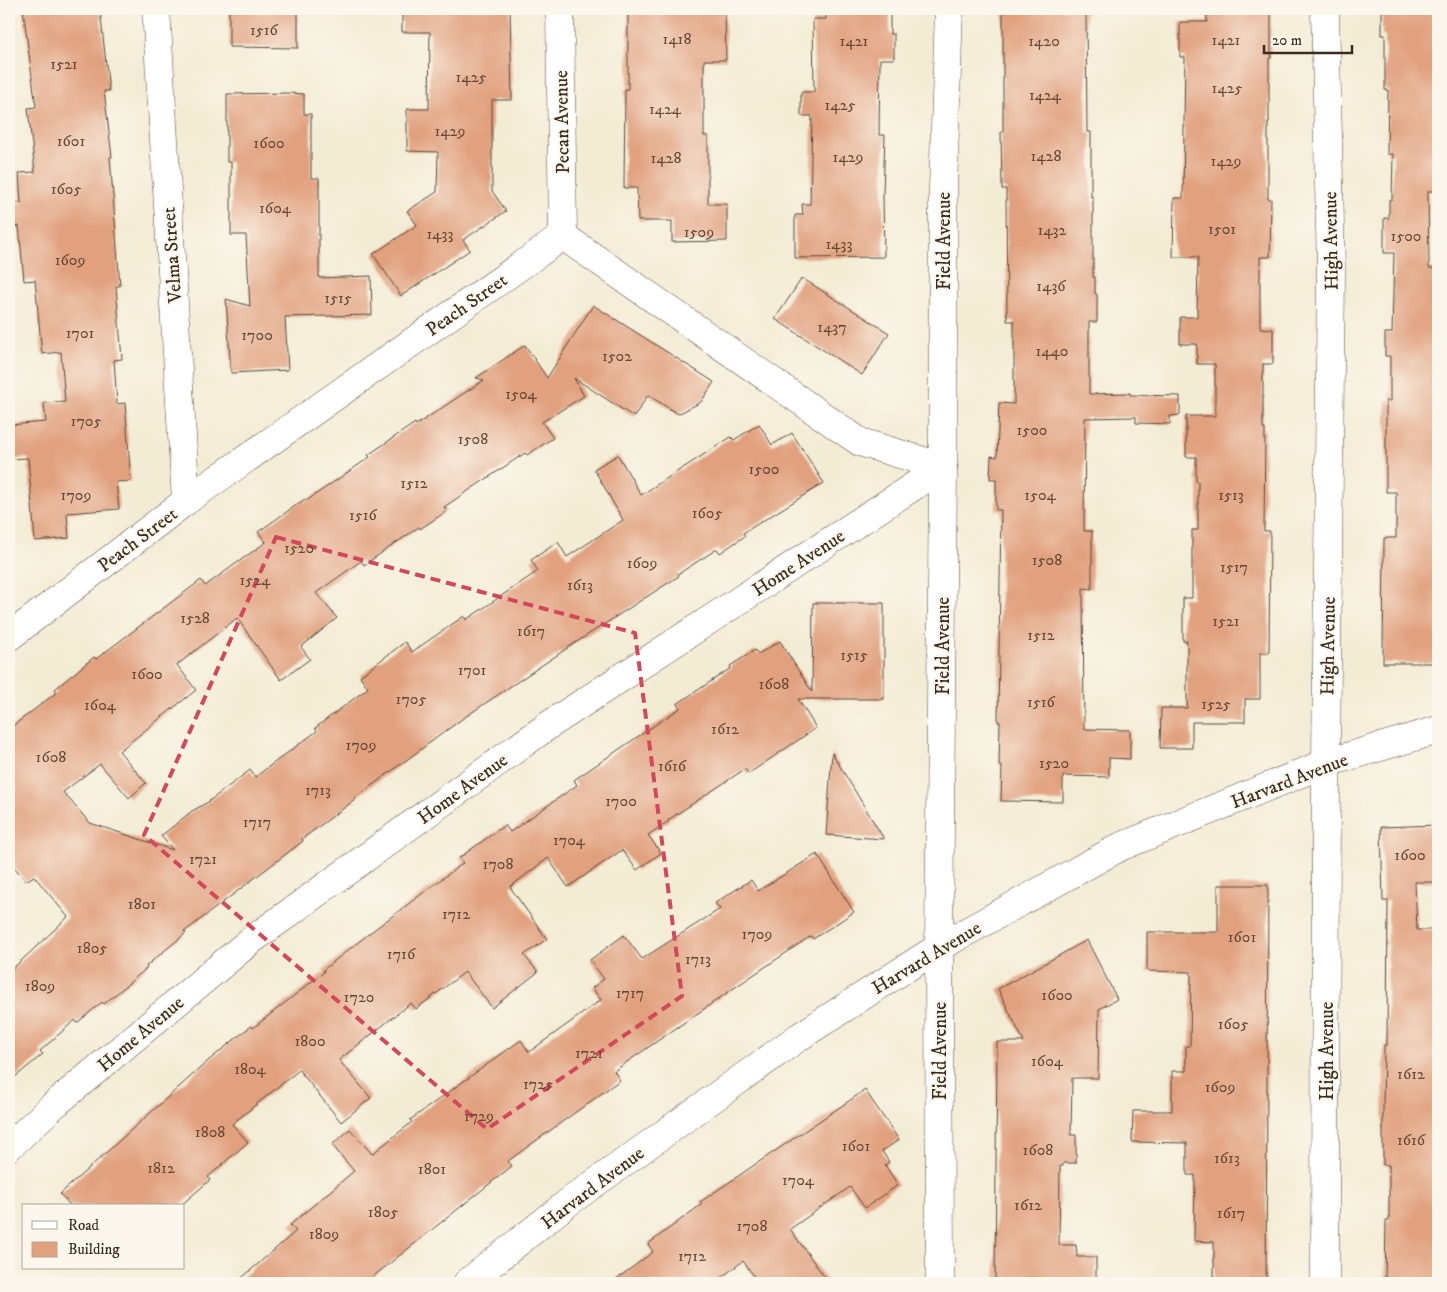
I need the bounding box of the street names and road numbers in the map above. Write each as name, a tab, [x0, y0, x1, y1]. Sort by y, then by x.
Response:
street label: Pecan Avenue	[550, 70, 575, 174]
street label: High Avenue	[1319, 191, 1344, 291]
street label: Field Avenue	[933, 192, 956, 290]
street label: Velma Street	[158, 206, 187, 305]
street label: Peach Street	[422, 269, 512, 342]
street label: Peach Street	[93, 503, 182, 578]
street label: Home Avenue	[748, 525, 850, 602]
street label: High Avenue	[1316, 596, 1341, 696]
street label: Field Avenue	[932, 597, 955, 695]
street label: Home Avenue	[413, 749, 513, 830]
street label: Harvard Avenue	[1228, 749, 1351, 814]
street label: Harvard Avenue	[868, 917, 986, 1000]
street label: Home Avenue	[93, 991, 189, 1077]
street label: High Avenue	[1316, 1001, 1339, 1100]
street label: Field Avenue	[929, 1002, 952, 1100]
street label: Harvard Avenue	[537, 1142, 649, 1234]

